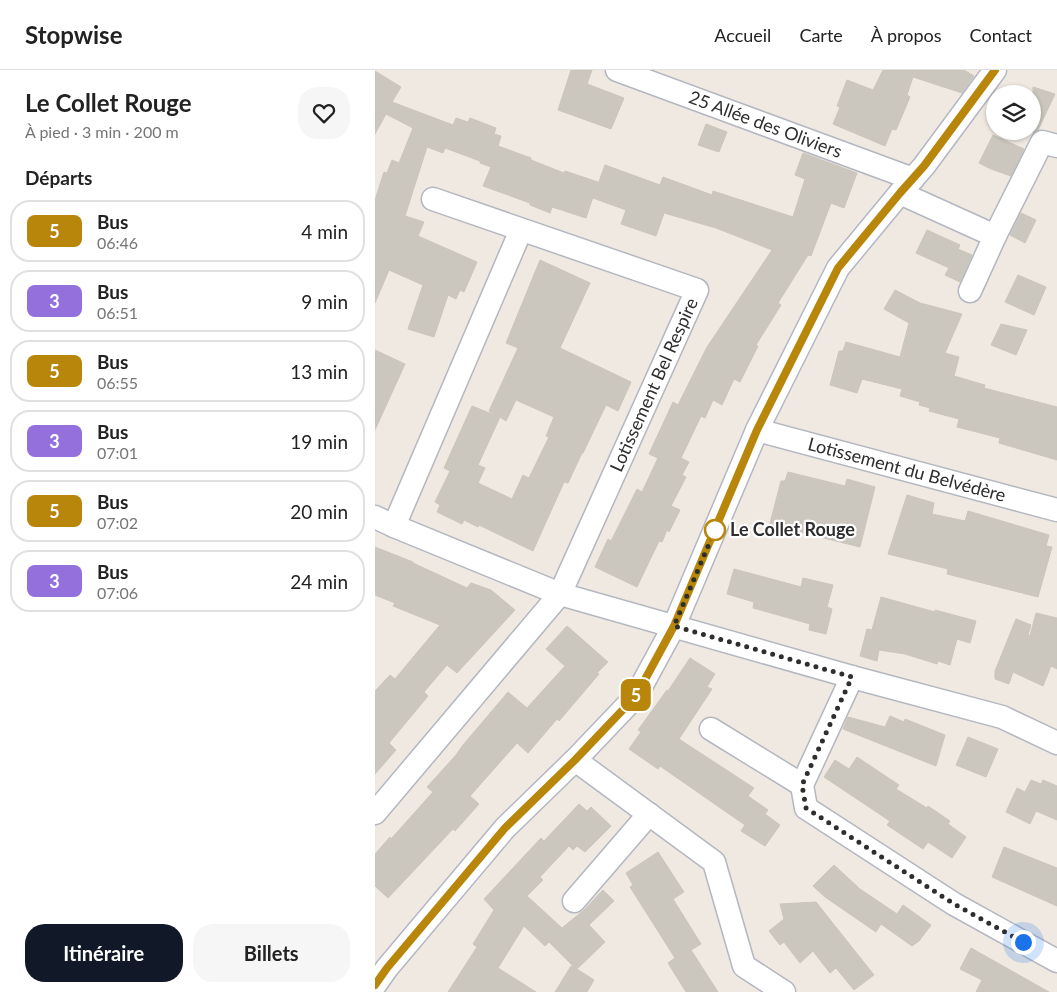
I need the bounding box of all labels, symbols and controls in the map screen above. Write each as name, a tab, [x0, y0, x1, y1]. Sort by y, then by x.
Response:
text: Stopwise	[25, 20, 122, 49]
text: Accueil	[714, 24, 771, 46]
text: Carte	[799, 24, 843, 46]
text: À propos	[871, 24, 942, 46]
text: Contact	[970, 24, 1032, 46]
street label: 25 Allée des Oliviers	[686, 85, 845, 162]
map controls	[986, 85, 1041, 140]
button: layers	[986, 85, 1041, 140]
button: heart	[298, 87, 350, 139]
text: Le Collet Rouge	[25, 88, 192, 117]
text: À pied · 3 min · 200 m	[25, 122, 179, 141]
text: Départs	[25, 166, 92, 189]
text: Bus	[97, 210, 128, 233]
text: 5	[49, 220, 60, 242]
text: 4 min	[301, 220, 348, 243]
text: 06:46	[97, 233, 138, 252]
text: Bus	[97, 280, 128, 303]
text: 3	[49, 290, 60, 312]
text: 9 min	[301, 290, 348, 313]
street label: Lotissement Bel Respire	[605, 294, 702, 475]
text: 06:51	[97, 303, 138, 322]
text: Bus	[97, 350, 128, 373]
text: 5	[49, 360, 60, 382]
text: 13 min	[290, 360, 348, 383]
text: 06:55	[97, 373, 138, 392]
text: Bus	[97, 420, 128, 443]
text: 3	[49, 430, 60, 452]
text: 19 min	[290, 430, 348, 453]
street label: Lotissement du Belvédère	[806, 432, 1008, 506]
text: 07:01	[97, 443, 138, 462]
text: Bus	[97, 490, 128, 513]
text: 5	[49, 500, 60, 522]
text: 20 min	[290, 500, 348, 523]
text: 07:02	[97, 513, 138, 532]
place label: Le Collet Rouge	[730, 518, 855, 540]
marker: Le Collet Rouge	[704, 519, 726, 541]
text: Bus	[97, 560, 128, 583]
text: 3	[49, 570, 60, 592]
text: 24 min	[290, 570, 348, 593]
text: 07:06	[97, 583, 138, 602]
line badge: 5	[620, 679, 652, 711]
text: 5	[631, 684, 641, 706]
button: Itinéraire	[25, 924, 183, 982]
button: Billets	[193, 924, 350, 982]
your location	[1011, 930, 1036, 955]

